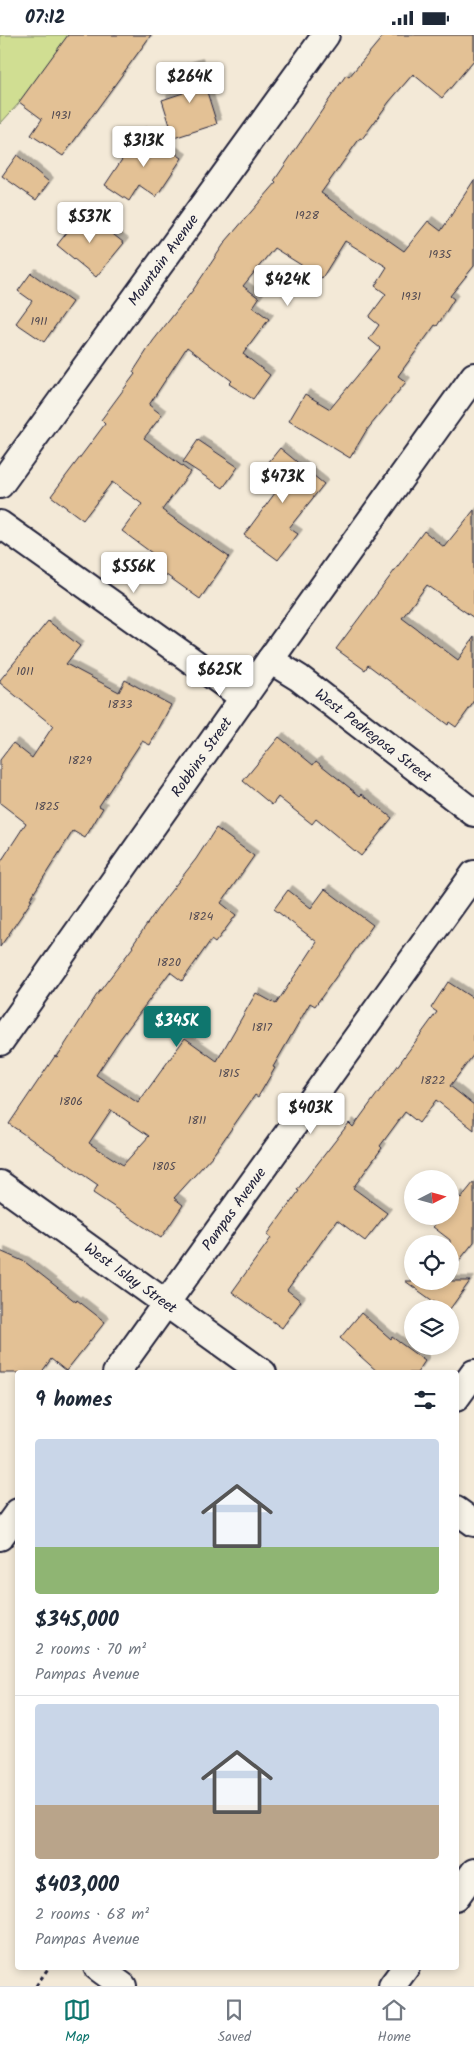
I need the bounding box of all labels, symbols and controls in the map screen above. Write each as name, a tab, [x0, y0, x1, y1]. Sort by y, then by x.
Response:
text: 07:12	[25, 3, 65, 33]
pin: $264K	[155, 62, 225, 104]
text: $264K	[167, 65, 213, 90]
house number: 1931	[51, 106, 71, 125]
pin: $313K	[109, 125, 179, 168]
text: $313K	[123, 129, 165, 154]
pin: $537K	[55, 201, 125, 244]
text: $537K	[68, 205, 112, 230]
house number: 1928	[295, 206, 320, 225]
street label: Mountain Avenue	[122, 209, 206, 311]
house number: 1935	[429, 245, 453, 264]
pin: $424K	[253, 265, 323, 307]
text: $424K	[265, 268, 311, 293]
house number: 1931	[401, 287, 421, 306]
house number: 1911	[30, 312, 48, 331]
pin: $473K	[248, 461, 318, 504]
text: $473K	[261, 465, 305, 490]
pin: $556K	[99, 551, 169, 594]
text: $556K	[112, 555, 156, 580]
pin: $625K	[185, 655, 255, 697]
text: $625K	[197, 658, 243, 683]
house number: 1011	[16, 662, 34, 681]
street label: West Pedregosa Street	[309, 683, 437, 789]
house number: 1833	[108, 695, 132, 714]
street label: Robbins Street	[165, 712, 239, 803]
house number: 1829	[68, 751, 92, 770]
house number: 1825	[35, 797, 61, 816]
house number: 1824	[189, 907, 214, 926]
house number: 1820	[157, 953, 181, 972]
pin: $345K	[142, 1005, 212, 1048]
text: $345K	[155, 1009, 199, 1034]
house number: 1817	[252, 1018, 273, 1037]
house number: 1815	[218, 1064, 241, 1083]
house number: 1822	[421, 1071, 445, 1090]
house number: 1806	[59, 1092, 83, 1111]
pin: $403K	[276, 1093, 346, 1135]
text: $403K	[289, 1096, 333, 1121]
house number: 1811	[188, 1111, 206, 1130]
house number: 1805	[152, 1157, 177, 1176]
street label: Pampas Avenue	[196, 1162, 273, 1256]
north arrow	[404, 1170, 459, 1225]
map controls	[404, 1170, 459, 1355]
button: locate	[404, 1235, 459, 1290]
street label: West Islay Street	[79, 1237, 182, 1321]
button: layers	[404, 1300, 459, 1355]
text: 9 homes	[35, 1384, 112, 1417]
icon: filters	[411, 1386, 439, 1414]
icon: home	[192, 1471, 282, 1561]
text: $345,000	[35, 1604, 119, 1637]
text: 2 rooms · 70 m²	[35, 1637, 146, 1662]
text: Pampas Avenue	[35, 1662, 139, 1687]
icon: home	[192, 1737, 282, 1827]
text: $403,000	[35, 1869, 119, 1902]
text: 2 rooms · 68 m²	[35, 1902, 149, 1927]
text: Pampas Avenue	[35, 1927, 139, 1952]
tab: Map	[63, 1996, 91, 2048]
tab: Saved	[218, 1996, 251, 2048]
tab: Home	[378, 1996, 411, 2048]

